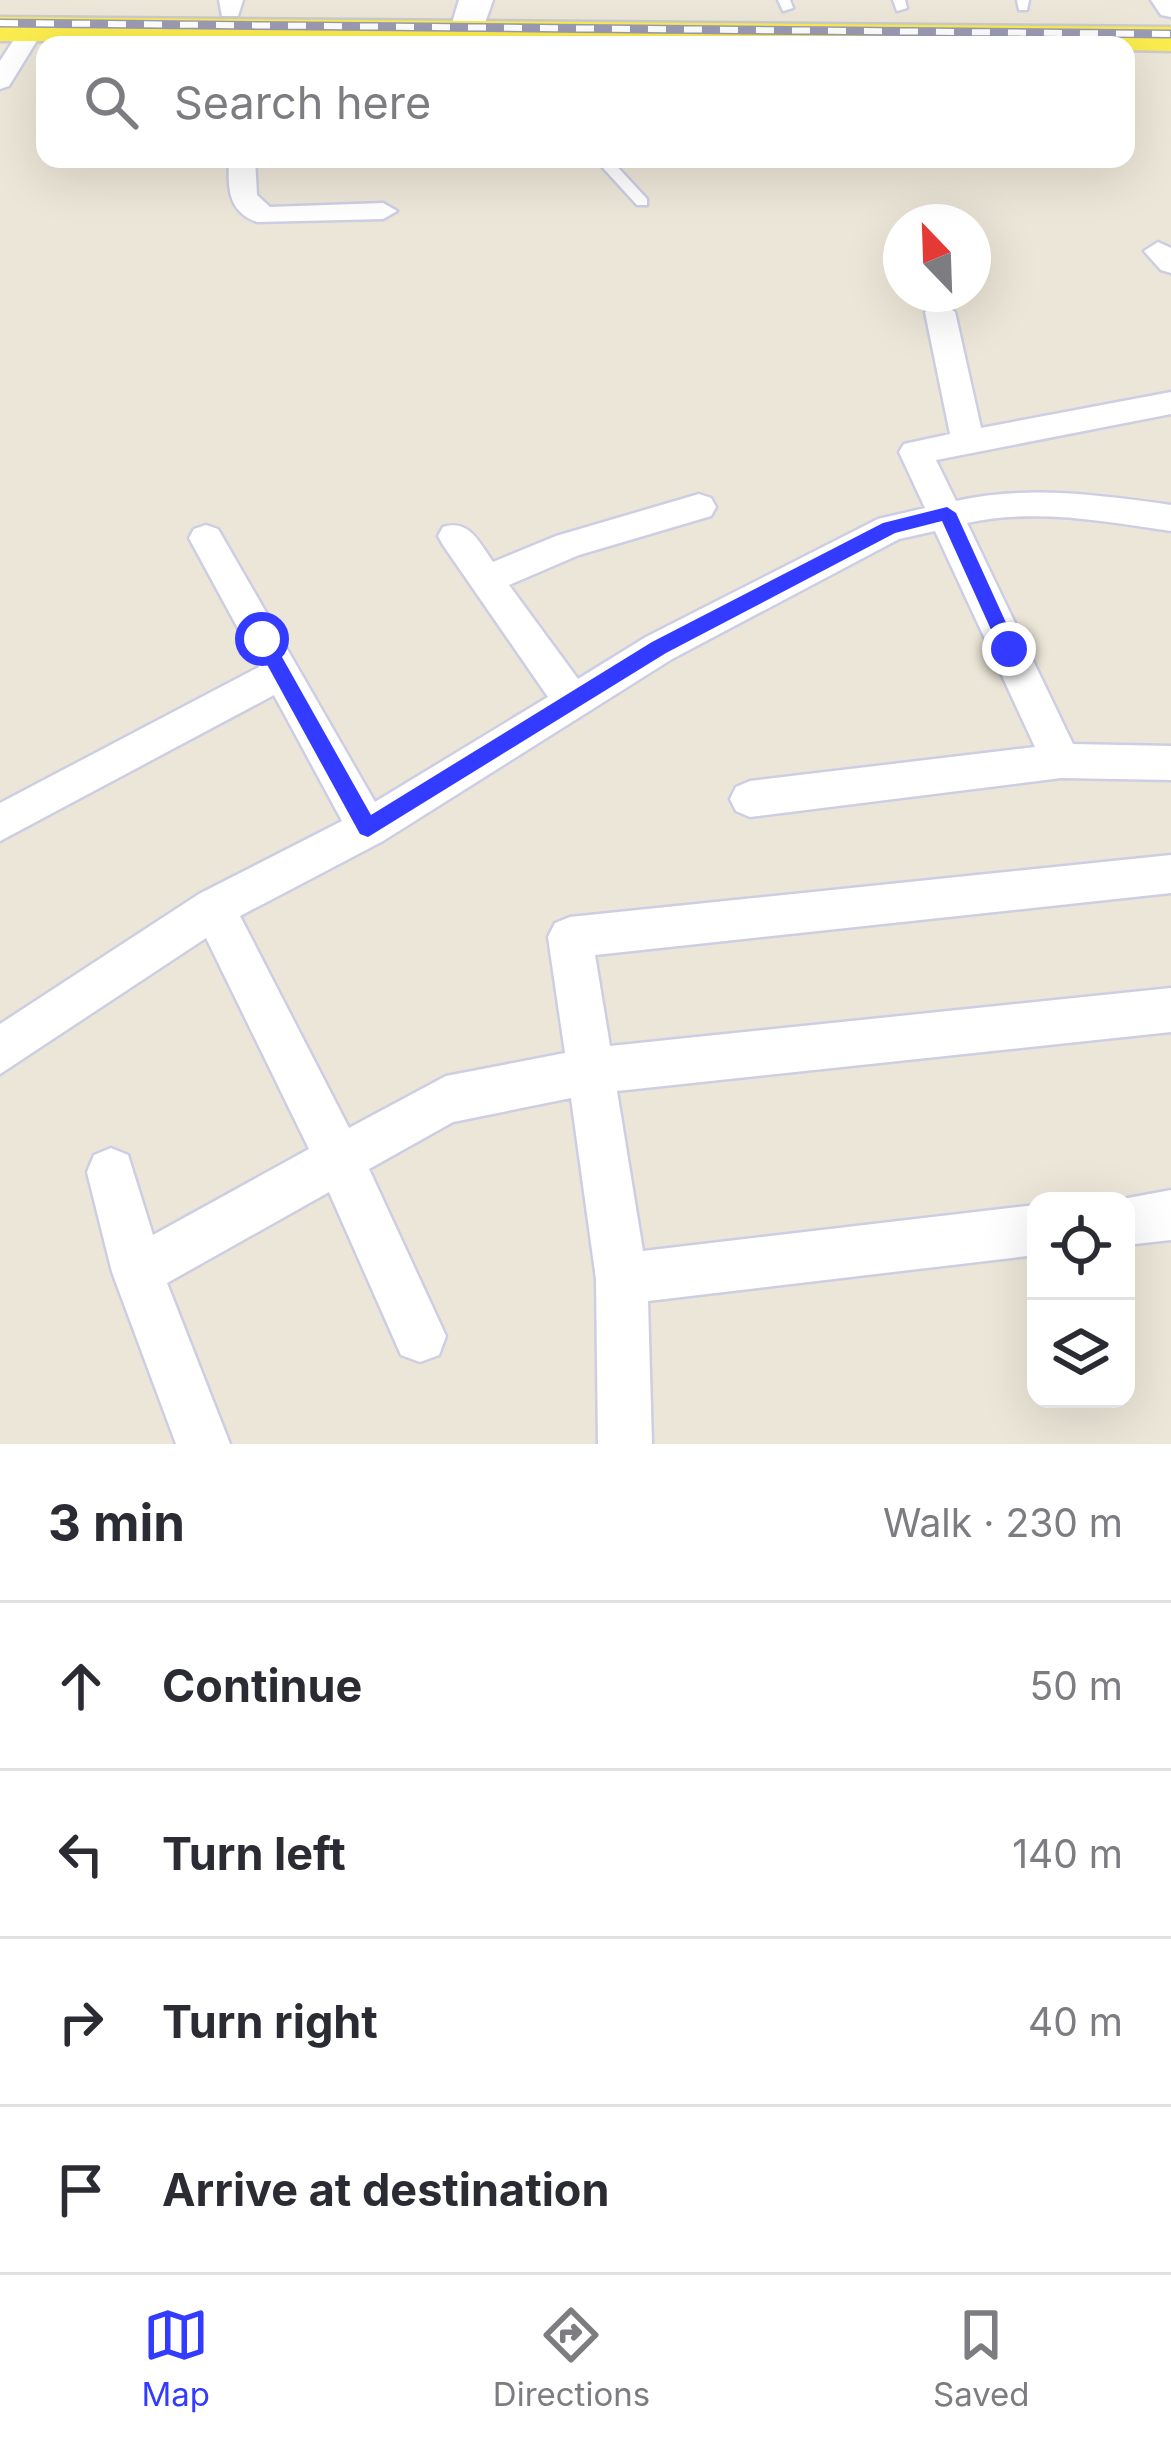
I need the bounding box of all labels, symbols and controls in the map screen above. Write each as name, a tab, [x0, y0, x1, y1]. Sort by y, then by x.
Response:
search box	[36, 36, 1135, 168]
icon: search	[78, 69, 144, 135]
text: Search here	[174, 75, 431, 130]
north arrow	[883, 204, 991, 312]
route start	[235, 612, 289, 666]
route end	[982, 622, 1036, 676]
map controls	[1027, 1192, 1135, 1408]
button: locate	[1027, 1192, 1135, 1300]
button: layers	[1027, 1300, 1135, 1408]
text: 3 min	[48, 1492, 185, 1553]
text: Walk · 230 m	[883, 1499, 1123, 1546]
icon: ahead	[48, 1653, 114, 1719]
text: Continue	[162, 1658, 362, 1713]
text: 50 m	[1030, 1662, 1123, 1709]
icon: left	[48, 1821, 114, 1887]
text: Turn left	[162, 1826, 346, 1881]
text: 140 m	[1012, 1830, 1123, 1877]
icon: right	[48, 1989, 114, 2055]
text: Turn right	[162, 1994, 378, 2049]
text: 40 m	[1028, 1998, 1123, 2045]
icon: arrive	[48, 2157, 114, 2223]
text: Arrive at destination	[162, 2162, 609, 2217]
tab: Map	[141, 2302, 210, 2414]
tab: Directions	[493, 2302, 650, 2414]
tab: Saved	[933, 2302, 1030, 2414]

